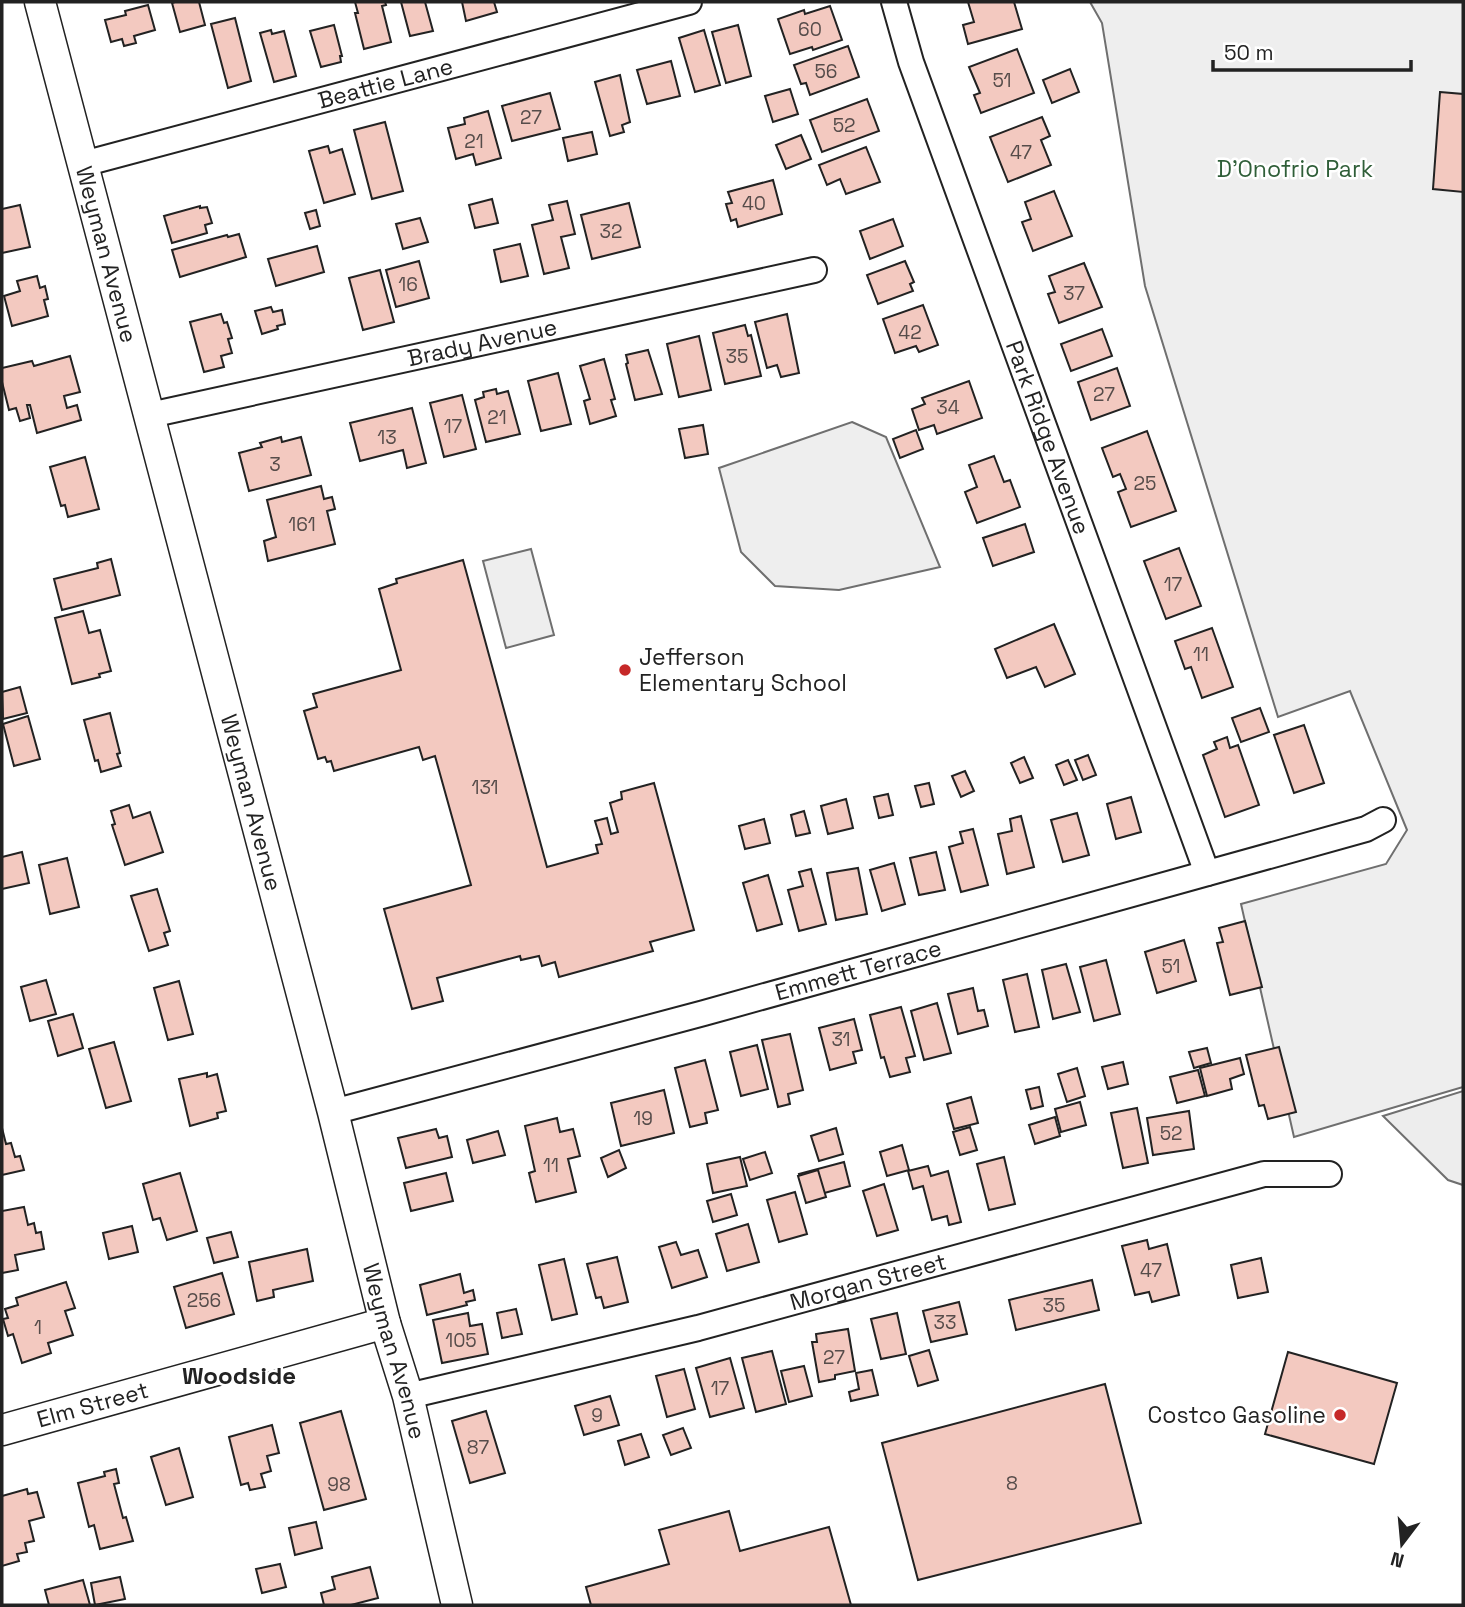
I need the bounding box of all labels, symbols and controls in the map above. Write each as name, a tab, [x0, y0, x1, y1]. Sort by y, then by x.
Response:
house number: 60	[798, 17, 822, 42]
scale bar	[1213, 28, 1411, 72]
text: 50 m	[1224, 39, 1274, 66]
street label: Beattie Lane	[314, 51, 456, 116]
house number: 56	[814, 59, 838, 84]
house number: 51	[992, 68, 1012, 93]
house number: 27	[520, 105, 542, 130]
house number: 52	[833, 113, 855, 138]
house number: 21	[464, 129, 484, 154]
house number: 47	[1010, 140, 1032, 165]
park label: D'Onofrio Park	[1217, 154, 1373, 184]
street label: Weyman Avenue	[69, 163, 144, 346]
house number: 40	[742, 191, 766, 216]
house number: 32	[600, 219, 622, 244]
house number: 16	[398, 272, 418, 297]
house number: 37	[1063, 281, 1085, 306]
street label: Brady Avenue	[405, 312, 560, 373]
house number: 42	[898, 320, 922, 345]
street label: Park Ridge Avenue	[999, 336, 1097, 538]
house number: 35	[726, 344, 748, 369]
house number: 27	[1093, 382, 1115, 407]
house number: 34	[936, 395, 960, 420]
house number: 21	[487, 405, 507, 430]
house number: 17	[444, 414, 463, 439]
house number: 13	[377, 425, 397, 450]
house number: 3	[269, 452, 281, 477]
house number: 25	[1134, 471, 1156, 496]
house number: 161	[288, 512, 316, 537]
house number: 17	[1164, 572, 1183, 597]
place label: Jefferson Elementary School	[639, 642, 847, 698]
house number: 11	[1193, 642, 1209, 667]
marker: Jefferson Elementary School	[617, 662, 633, 678]
street label: Weyman Avenue	[214, 711, 289, 894]
house number: 131	[471, 775, 499, 800]
street label: Emmett Terrace	[772, 933, 945, 1008]
house number: 51	[1161, 954, 1181, 979]
house number: 31	[831, 1027, 851, 1052]
house number: 19	[633, 1106, 653, 1131]
house number: 52	[1160, 1121, 1182, 1146]
house number: 11	[543, 1153, 559, 1178]
street label: Morgan Street	[786, 1246, 949, 1317]
house number: 47	[1140, 1258, 1162, 1283]
street label: Weyman Avenue	[356, 1260, 433, 1442]
house number: 256	[187, 1288, 221, 1313]
house number: 35	[1043, 1293, 1065, 1318]
house number: 33	[934, 1310, 956, 1335]
house number: 1	[34, 1315, 42, 1340]
house number: 105	[445, 1328, 477, 1353]
house number: 27	[823, 1345, 845, 1370]
district label: Woodside	[182, 1360, 296, 1391]
street label: Elm Street	[33, 1375, 152, 1435]
house number: 17	[711, 1376, 730, 1401]
place label: Costco Gasoline	[1147, 1400, 1326, 1430]
house number: 9	[591, 1403, 603, 1428]
marker: Costco Gasoline	[1332, 1407, 1348, 1423]
house number: 87	[467, 1435, 489, 1460]
house number: 8	[1006, 1471, 1018, 1496]
house number: 98	[327, 1472, 351, 1497]
north arrow	[1367, 1509, 1437, 1579]
text: N	[1388, 1546, 1407, 1574]

